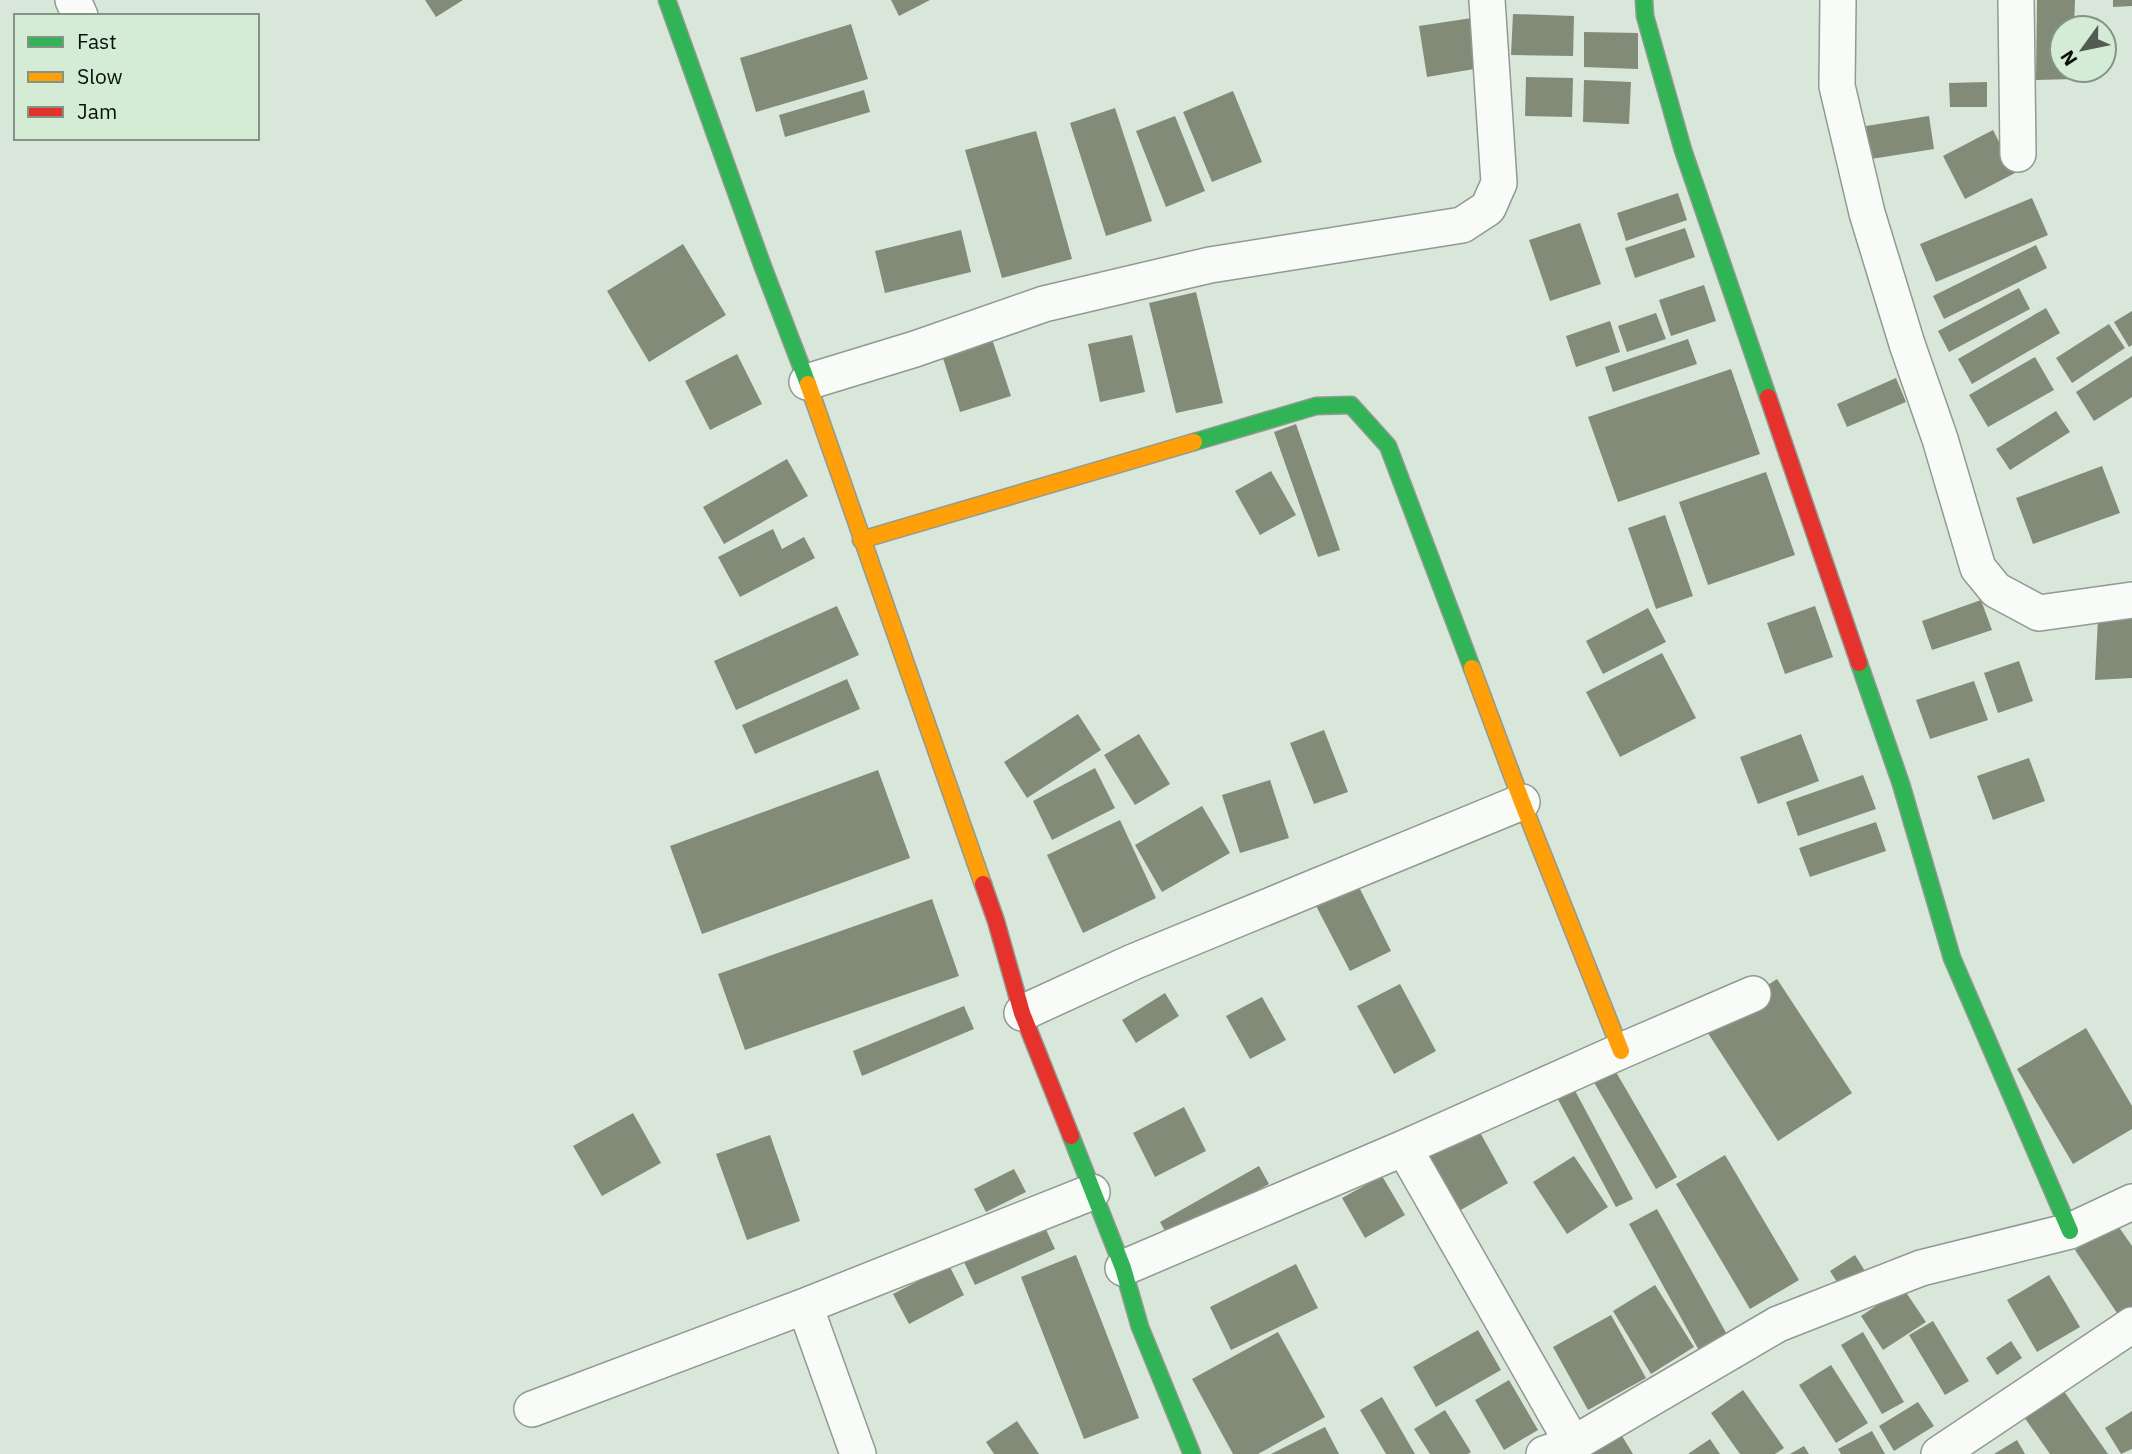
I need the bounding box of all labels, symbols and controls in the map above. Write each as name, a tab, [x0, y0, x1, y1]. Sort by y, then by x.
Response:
legend	[14, 14, 259, 140]
north arrow	[2048, 14, 2118, 84]
text: Fast	[77, 27, 117, 55]
text: N	[2055, 46, 2083, 71]
text: Slow	[77, 62, 123, 90]
text: Jam	[77, 97, 117, 125]

